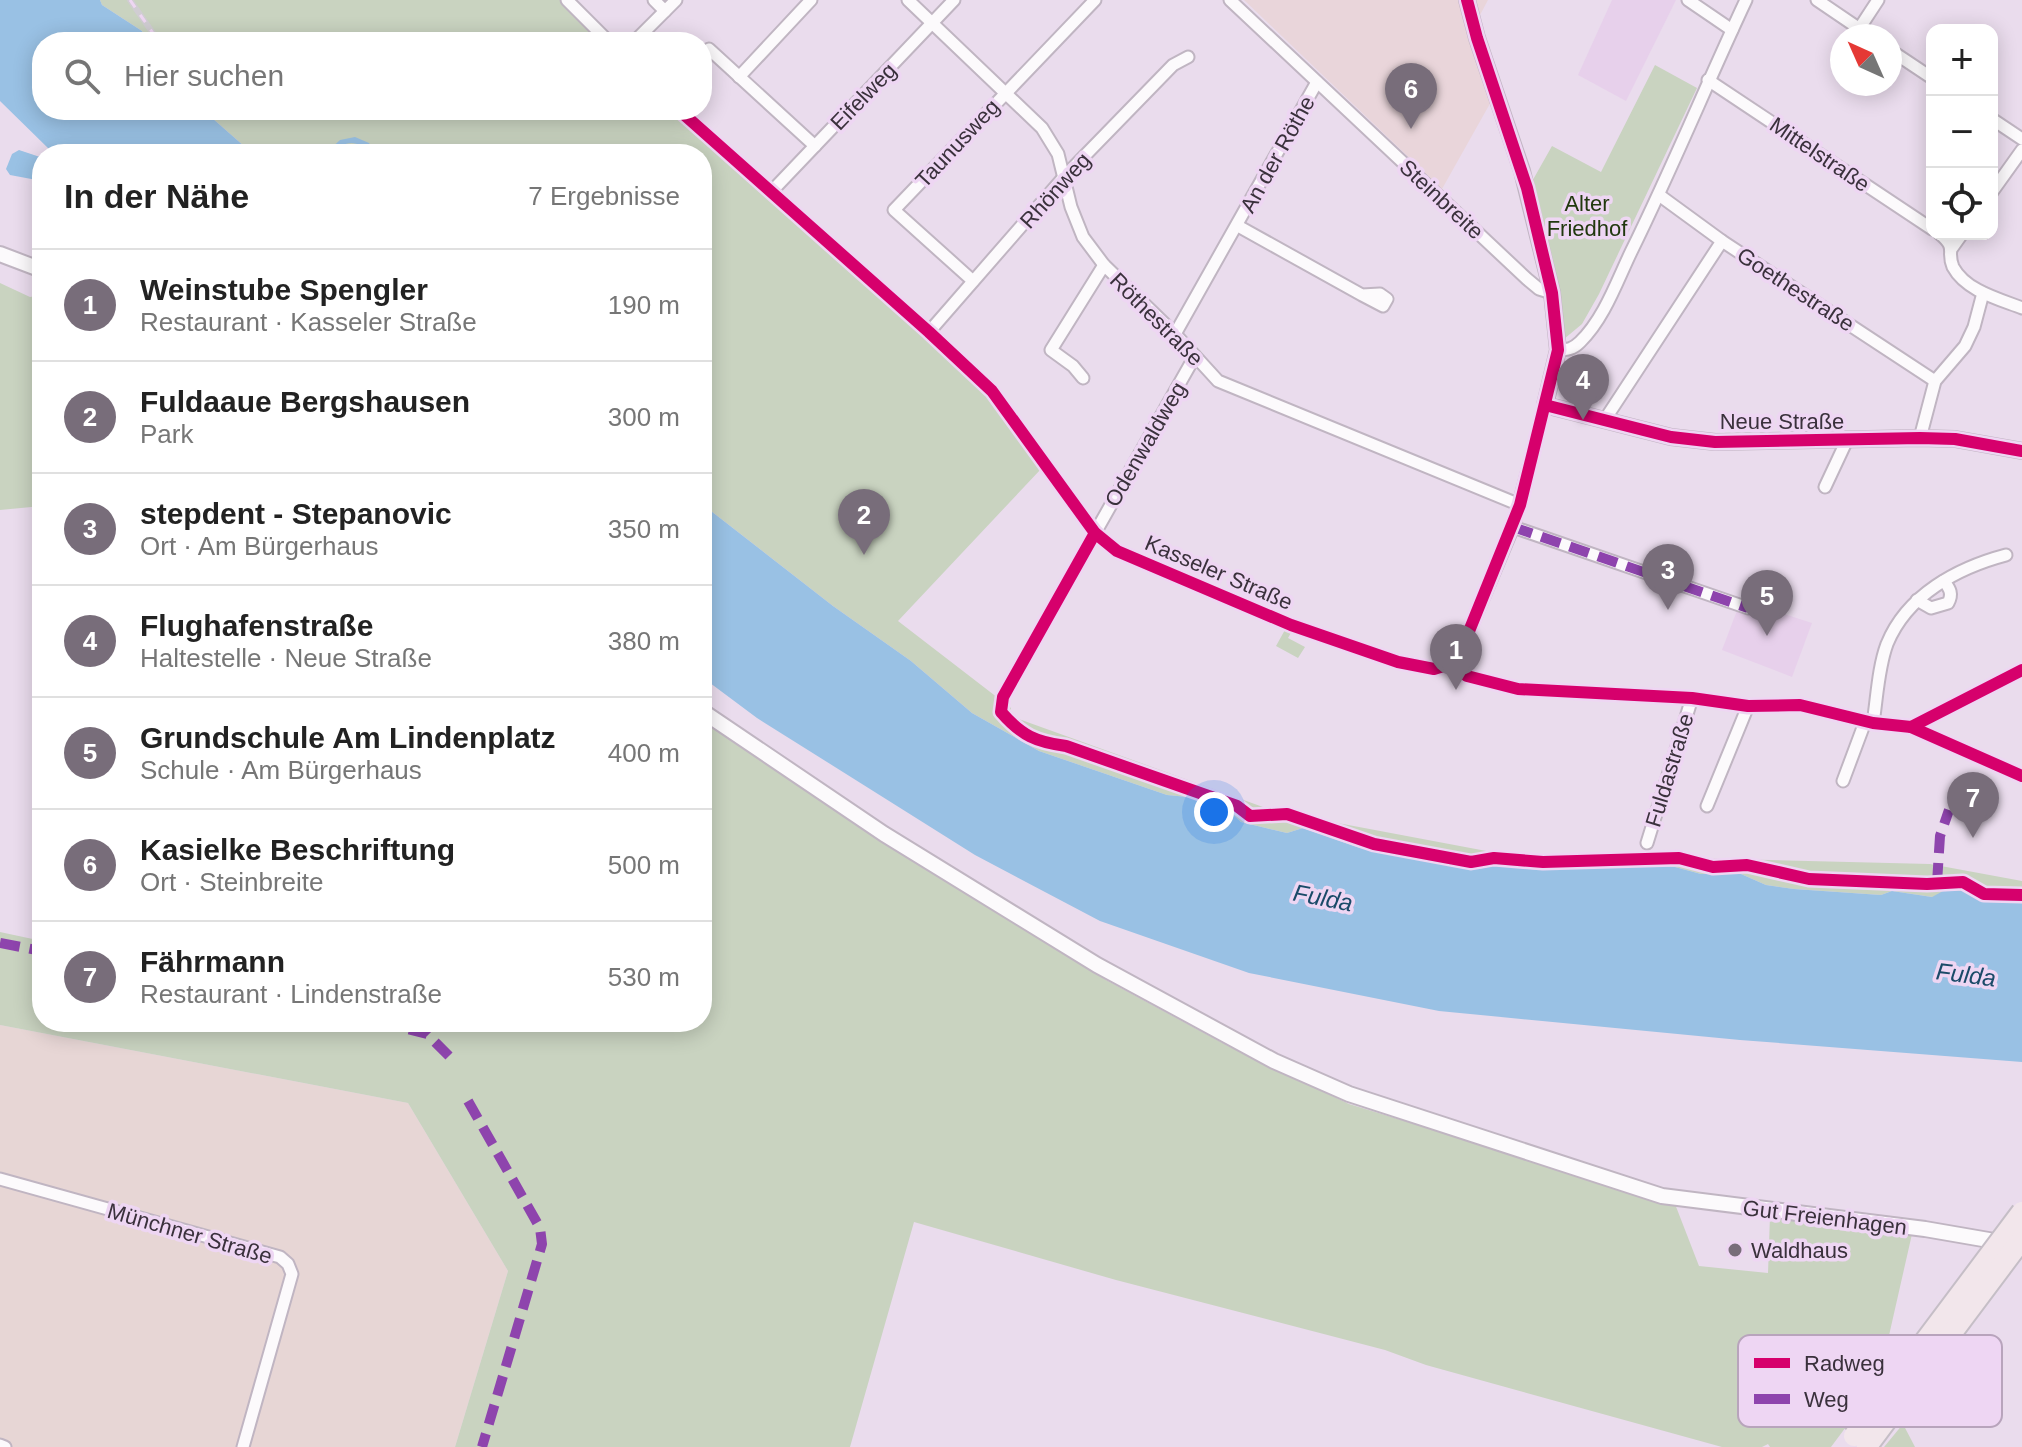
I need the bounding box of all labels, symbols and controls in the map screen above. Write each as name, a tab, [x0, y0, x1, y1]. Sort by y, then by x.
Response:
north arrow	[1830, 24, 1902, 96]
map controls	[1926, 24, 1998, 240]
button: +	[1926, 24, 1998, 96]
search box	[32, 32, 712, 120]
icon: search	[60, 54, 104, 98]
street label: Eifelweg	[825, 58, 901, 135]
text: Hier suchen	[124, 59, 284, 92]
pin: 6	[1385, 63, 1437, 129]
street label: An der Röthe	[1235, 91, 1320, 217]
street label: Taunusweg	[910, 94, 1004, 193]
button: −	[1926, 96, 1998, 168]
street label: Mittelstraße	[1765, 112, 1874, 197]
street label: Rhönweg	[1015, 147, 1096, 233]
street label: Steinbreite	[1395, 154, 1489, 244]
button: locate	[1926, 168, 1998, 240]
text: In der Nähe	[64, 177, 249, 215]
text: 7 Ergebnisse	[528, 181, 680, 211]
park label: Alter Friedhof	[1547, 191, 1628, 241]
street label: Goethestraße	[1733, 242, 1859, 337]
street label: Röthestraße	[1105, 268, 1208, 371]
text: Weinstube Spengler	[140, 273, 428, 306]
text: 1	[83, 290, 97, 320]
text: 190 m	[608, 290, 680, 320]
text: Restaurant · Kasseler Straße	[140, 307, 477, 337]
pin: 4	[1557, 354, 1609, 420]
street label: Odenwaldweg	[1100, 378, 1191, 511]
text: Fuldaaue Bergshausen	[140, 385, 470, 418]
text: 2	[83, 402, 97, 432]
text: 300 m	[608, 402, 680, 432]
street label: Neue Straße	[1720, 409, 1844, 434]
text: Park	[140, 419, 193, 449]
pin: 2	[838, 489, 890, 555]
text: stepdent - Stepanovic	[140, 497, 452, 530]
text: 3	[83, 514, 97, 544]
text: 350 m	[608, 514, 680, 544]
street label: Kasseler Straße	[1141, 530, 1296, 615]
text: Ort · Am Bürgerhaus	[140, 531, 378, 561]
pin: 3	[1642, 544, 1694, 610]
pin: 5	[1741, 570, 1793, 636]
text: Flughafenstraße	[140, 609, 373, 642]
pin: 1	[1430, 624, 1482, 690]
text: 4	[83, 626, 97, 656]
text: 380 m	[608, 626, 680, 656]
text: Haltestelle · Neue Straße	[140, 643, 432, 673]
street label: Fuldastraße	[1640, 710, 1699, 830]
text: Grundschule Am Lindenplatz	[140, 721, 556, 754]
text: 5	[83, 738, 97, 768]
text: 400 m	[608, 738, 680, 768]
text: Schule · Am Bürgerhaus	[140, 755, 422, 785]
pin: 7	[1947, 772, 1999, 838]
your location	[1194, 792, 1234, 832]
text: Kasielke Beschriftung	[140, 833, 455, 866]
text: 6	[83, 850, 97, 880]
text: 500 m	[608, 850, 680, 880]
text: Ort · Steinbreite	[140, 867, 324, 897]
water label: Fulda	[1291, 879, 1355, 916]
text: Fährmann	[140, 945, 285, 978]
water label: Fulda	[1935, 957, 1998, 992]
text: 7	[83, 962, 97, 992]
text: 530 m	[608, 962, 680, 992]
text: Restaurant · Lindenstraße	[140, 979, 442, 1009]
street label: Gut Freienhagen	[1741, 1195, 1908, 1240]
street label: Münchner Straße	[105, 1198, 275, 1269]
place label: Waldhaus	[1751, 1238, 1848, 1263]
marker: Waldhaus	[1726, 1241, 1744, 1259]
legend	[1738, 1335, 2002, 1427]
text: Radweg	[1804, 1351, 1885, 1376]
text: Weg	[1804, 1387, 1849, 1412]

